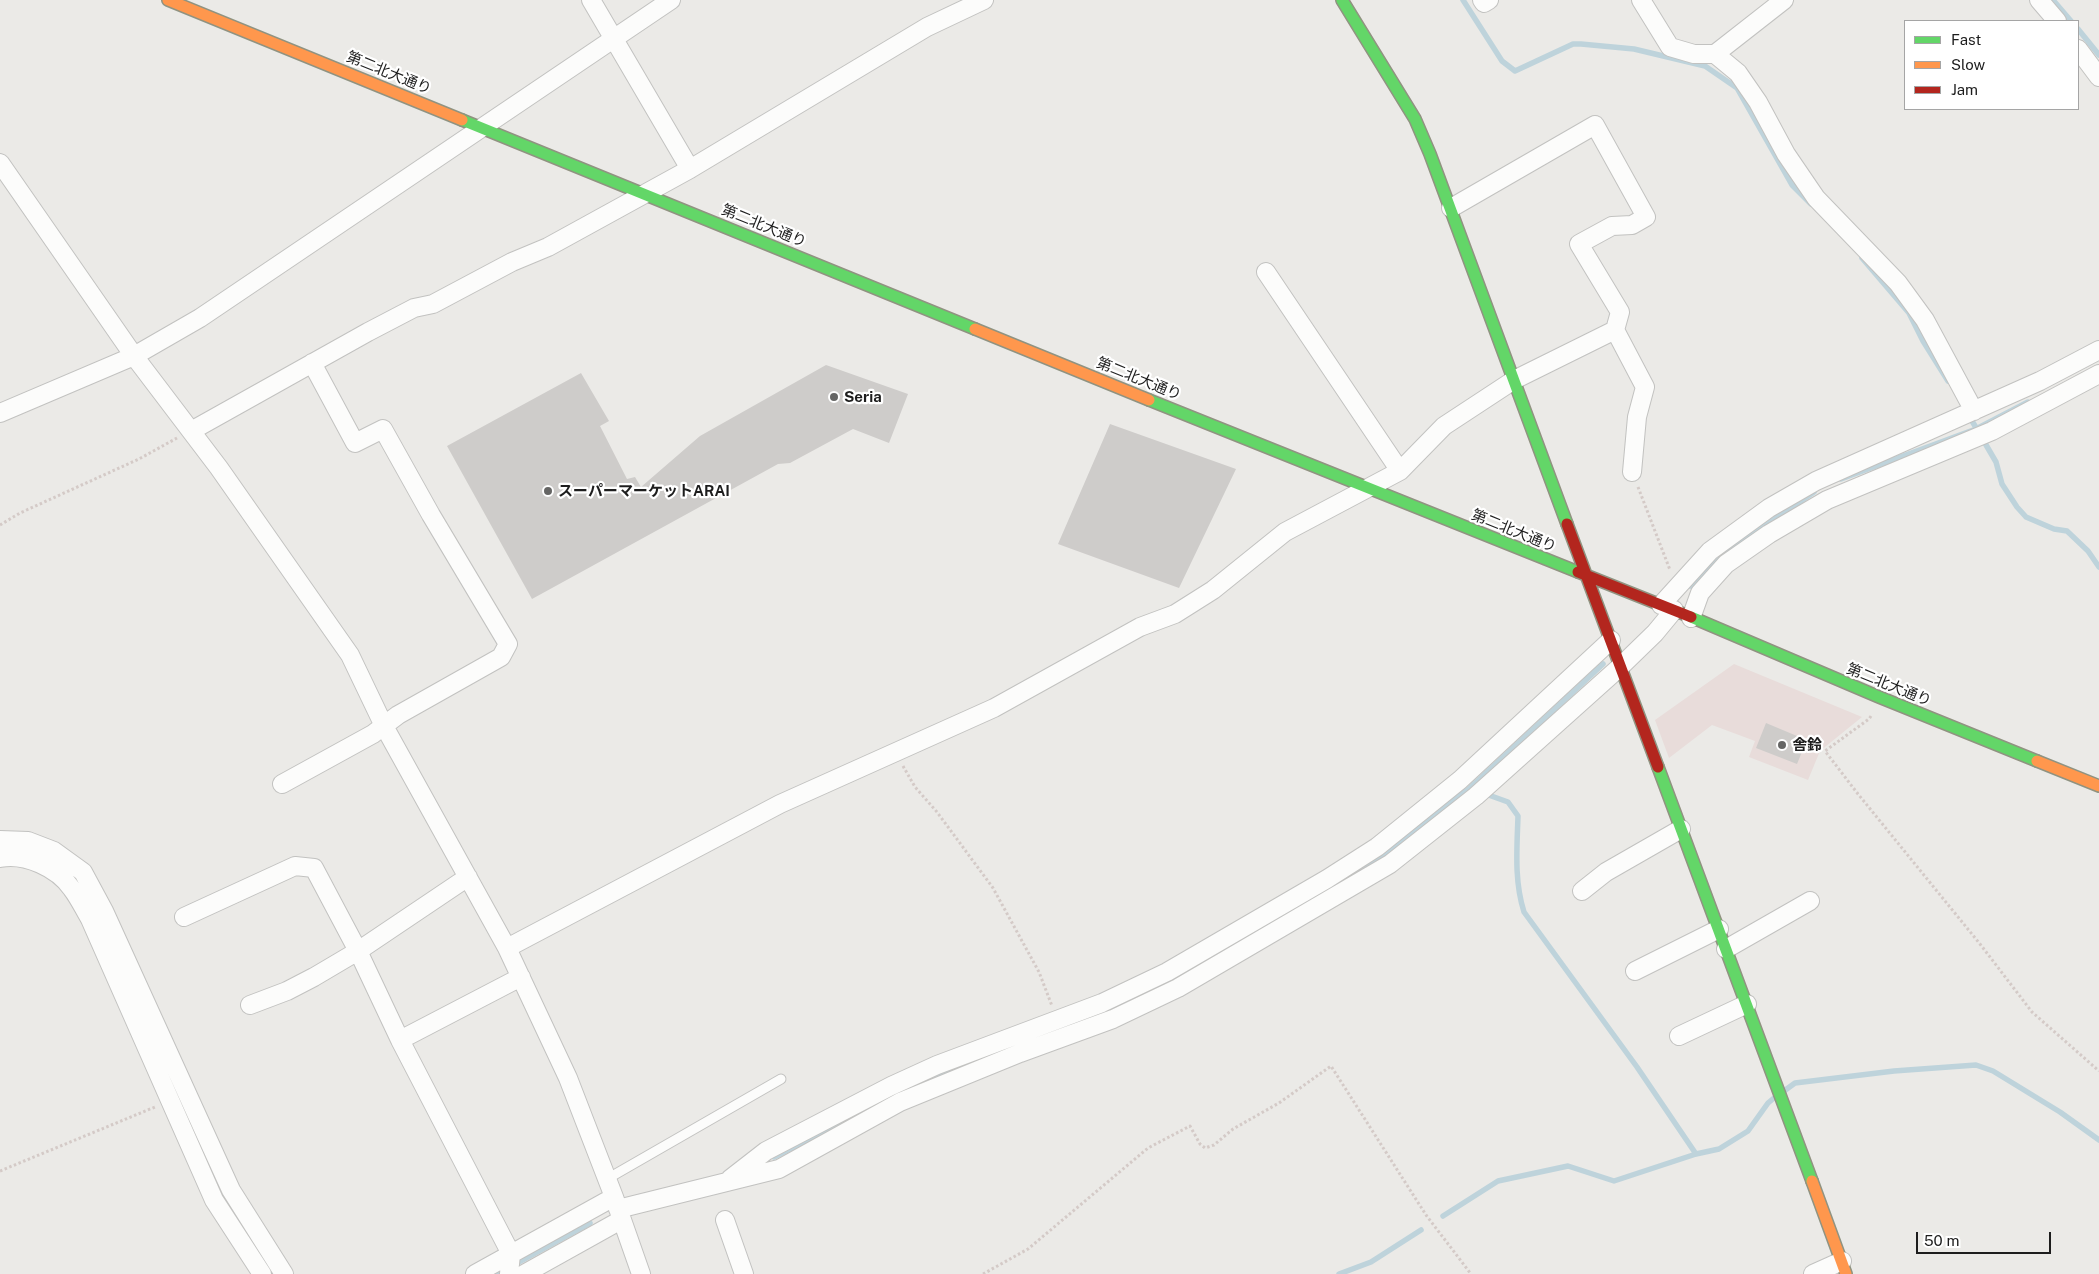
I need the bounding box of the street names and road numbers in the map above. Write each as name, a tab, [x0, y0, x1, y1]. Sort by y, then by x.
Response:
street label: 第二北大通り	[344, 48, 434, 98]
street label: 第二北大通り	[719, 201, 809, 251]
street label: 第二北大通り	[1094, 354, 1184, 404]
street label: 第二北大通り	[1469, 506, 1559, 556]
street label: 第二北大通り	[1844, 660, 1934, 710]

